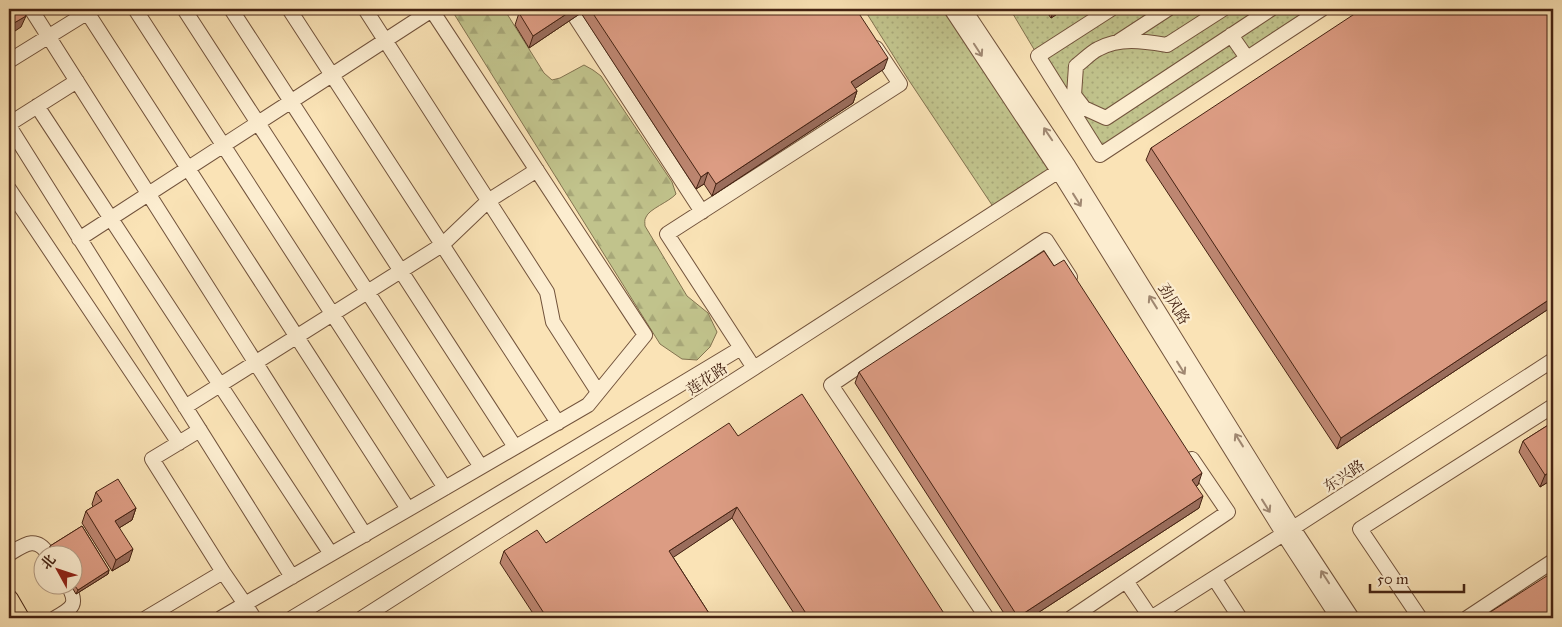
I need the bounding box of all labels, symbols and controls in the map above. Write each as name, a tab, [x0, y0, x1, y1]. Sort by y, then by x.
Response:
one-way arrow	[973, 42, 983, 56]
one-way arrow	[1043, 128, 1053, 142]
one-way arrow	[1072, 193, 1082, 207]
street label: 劲风路	[1154, 280, 1194, 328]
one-way arrow	[1148, 295, 1158, 309]
street label: 莲花路	[683, 359, 731, 399]
one-way arrow	[1176, 361, 1186, 375]
one-way arrow	[1233, 433, 1243, 447]
street label: 东兴路	[1320, 456, 1368, 496]
one-way arrow	[1261, 499, 1271, 513]
north arrow	[32, 544, 82, 594]
text: 北	[37, 551, 59, 573]
scale bar	[1370, 562, 1463, 594]
text: 50 m	[1377, 570, 1409, 588]
one-way arrow	[1320, 571, 1330, 585]

